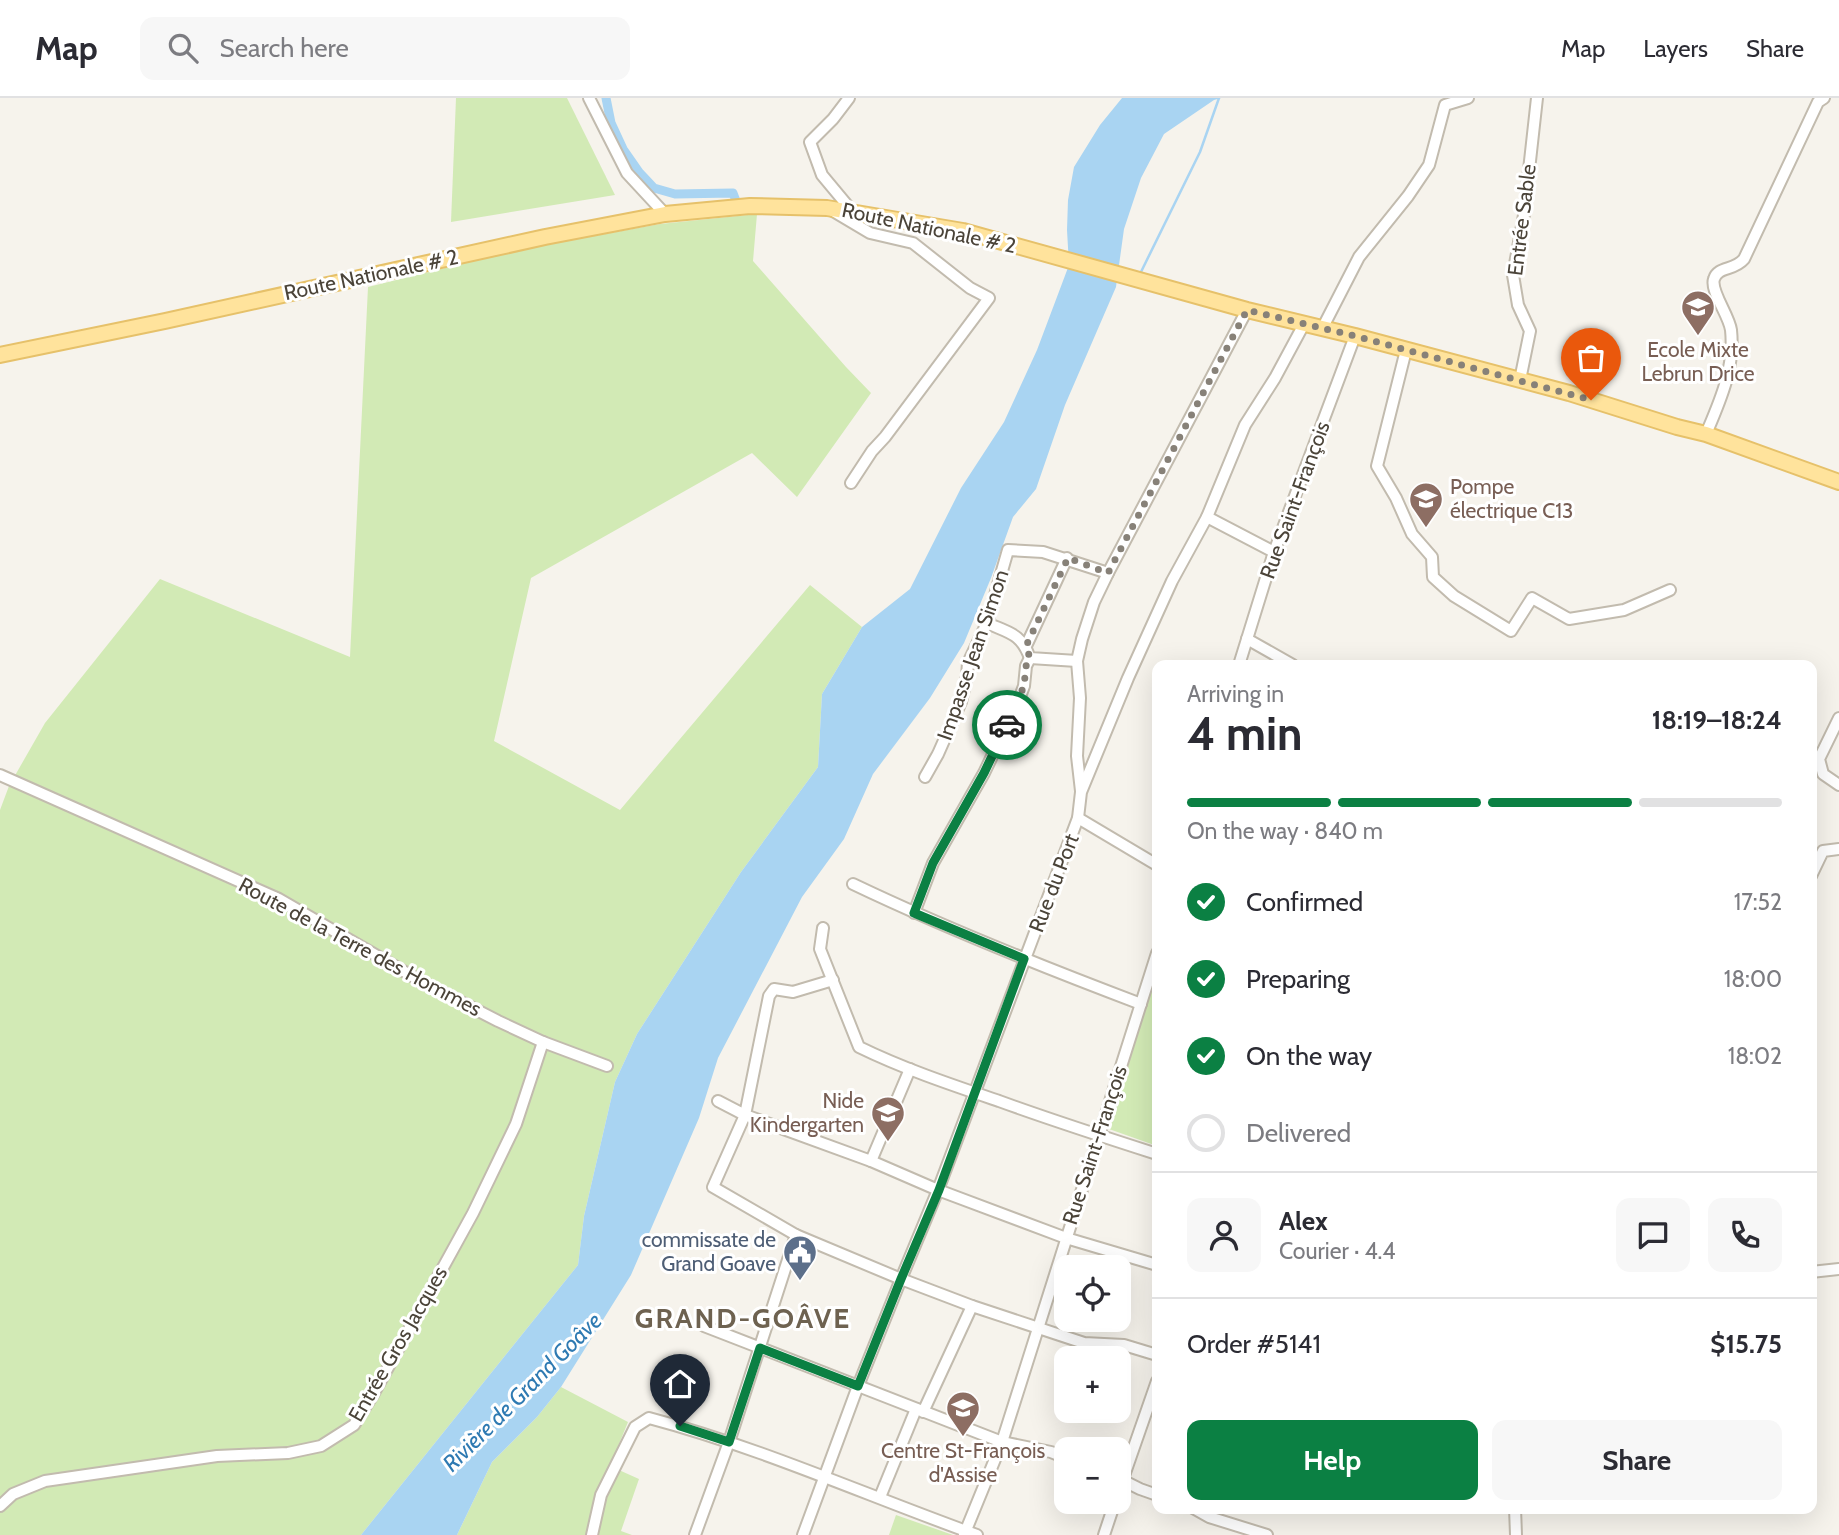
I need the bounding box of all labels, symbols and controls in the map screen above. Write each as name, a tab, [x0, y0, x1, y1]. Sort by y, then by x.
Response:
search box	[140, 17, 630, 80]
text: Map	[35, 28, 98, 68]
icon: search	[164, 29, 202, 67]
text: Search here	[220, 32, 349, 64]
text: Map	[1561, 34, 1605, 63]
text: Layers	[1643, 34, 1708, 63]
text: Share	[1746, 34, 1804, 63]
street label: Entrée Sable	[1502, 162, 1541, 277]
street label: Route Nationale # 2	[840, 197, 1019, 258]
street label: Route Nationale # 2	[281, 244, 460, 305]
school or university icon: Ecole Mixte Lebrun Drice	[1679, 288, 1717, 337]
pin	[1561, 328, 1621, 400]
place label: Ecole Mixte Lebrun Drice	[1641, 337, 1755, 386]
icon: bag	[1572, 339, 1610, 377]
street label: Rue Saint-François	[1254, 417, 1335, 582]
place label: Pompe électrique C13	[1450, 474, 1573, 523]
school or university icon: Pompe électrique C13	[1407, 480, 1445, 529]
street label: Impasse Jean Simon	[932, 566, 1013, 743]
text: Arriving in	[1187, 680, 1284, 708]
courier	[972, 690, 1042, 760]
text: 18:19–18:24	[1652, 704, 1782, 736]
icon: car	[988, 706, 1026, 744]
text: 4 min	[1187, 706, 1302, 762]
text: On the way · 840 m	[1187, 817, 1383, 845]
street label: Rue du Port	[1023, 830, 1084, 936]
street label: Route de la Terre des Hommes	[235, 872, 486, 1021]
icon: check	[1187, 883, 1225, 921]
text: Confirmed	[1246, 886, 1363, 918]
text: 17:52	[1734, 888, 1782, 916]
icon: check	[1187, 960, 1225, 998]
text: Preparing	[1246, 963, 1350, 995]
text: 18:00	[1724, 965, 1782, 993]
icon: check	[1187, 1037, 1225, 1075]
text: On the way	[1246, 1040, 1372, 1072]
text: 18:02	[1728, 1042, 1782, 1070]
street label: Rue Saint-François	[1057, 1062, 1132, 1227]
place label: Nide Kindergarten	[750, 1088, 864, 1137]
school or university icon: Nide Kindergarten	[869, 1094, 907, 1143]
text: Delivered	[1246, 1117, 1351, 1149]
button: person	[1187, 1198, 1261, 1272]
button: chat	[1616, 1198, 1690, 1272]
button: phone	[1708, 1198, 1782, 1272]
text: Alex	[1279, 1205, 1328, 1237]
place label: commissate de Grand Goave	[642, 1227, 776, 1276]
public building icon: commissate de Grand Goave	[781, 1233, 819, 1282]
text: Courier · 4.4	[1279, 1237, 1396, 1265]
map controls	[1054, 1255, 1131, 1514]
button: locate	[1054, 1255, 1131, 1332]
street label: Entrée Gros Jacques	[343, 1262, 452, 1426]
district label: GRAND-GOÂVE	[635, 1301, 851, 1335]
water label: Rivière de Grand Goâve	[437, 1307, 607, 1477]
text: Order #5141	[1187, 1328, 1321, 1360]
text: $15.75	[1710, 1328, 1782, 1360]
button: +	[1054, 1346, 1131, 1423]
pin	[650, 1354, 710, 1426]
icon: home	[661, 1365, 699, 1403]
school or university icon: Centre St-François d'Assise	[944, 1389, 982, 1438]
button: Help	[1187, 1420, 1478, 1500]
button: Share	[1492, 1420, 1782, 1500]
button: −	[1054, 1437, 1131, 1514]
place label: Centre St-François d'Assise	[881, 1438, 1045, 1487]

